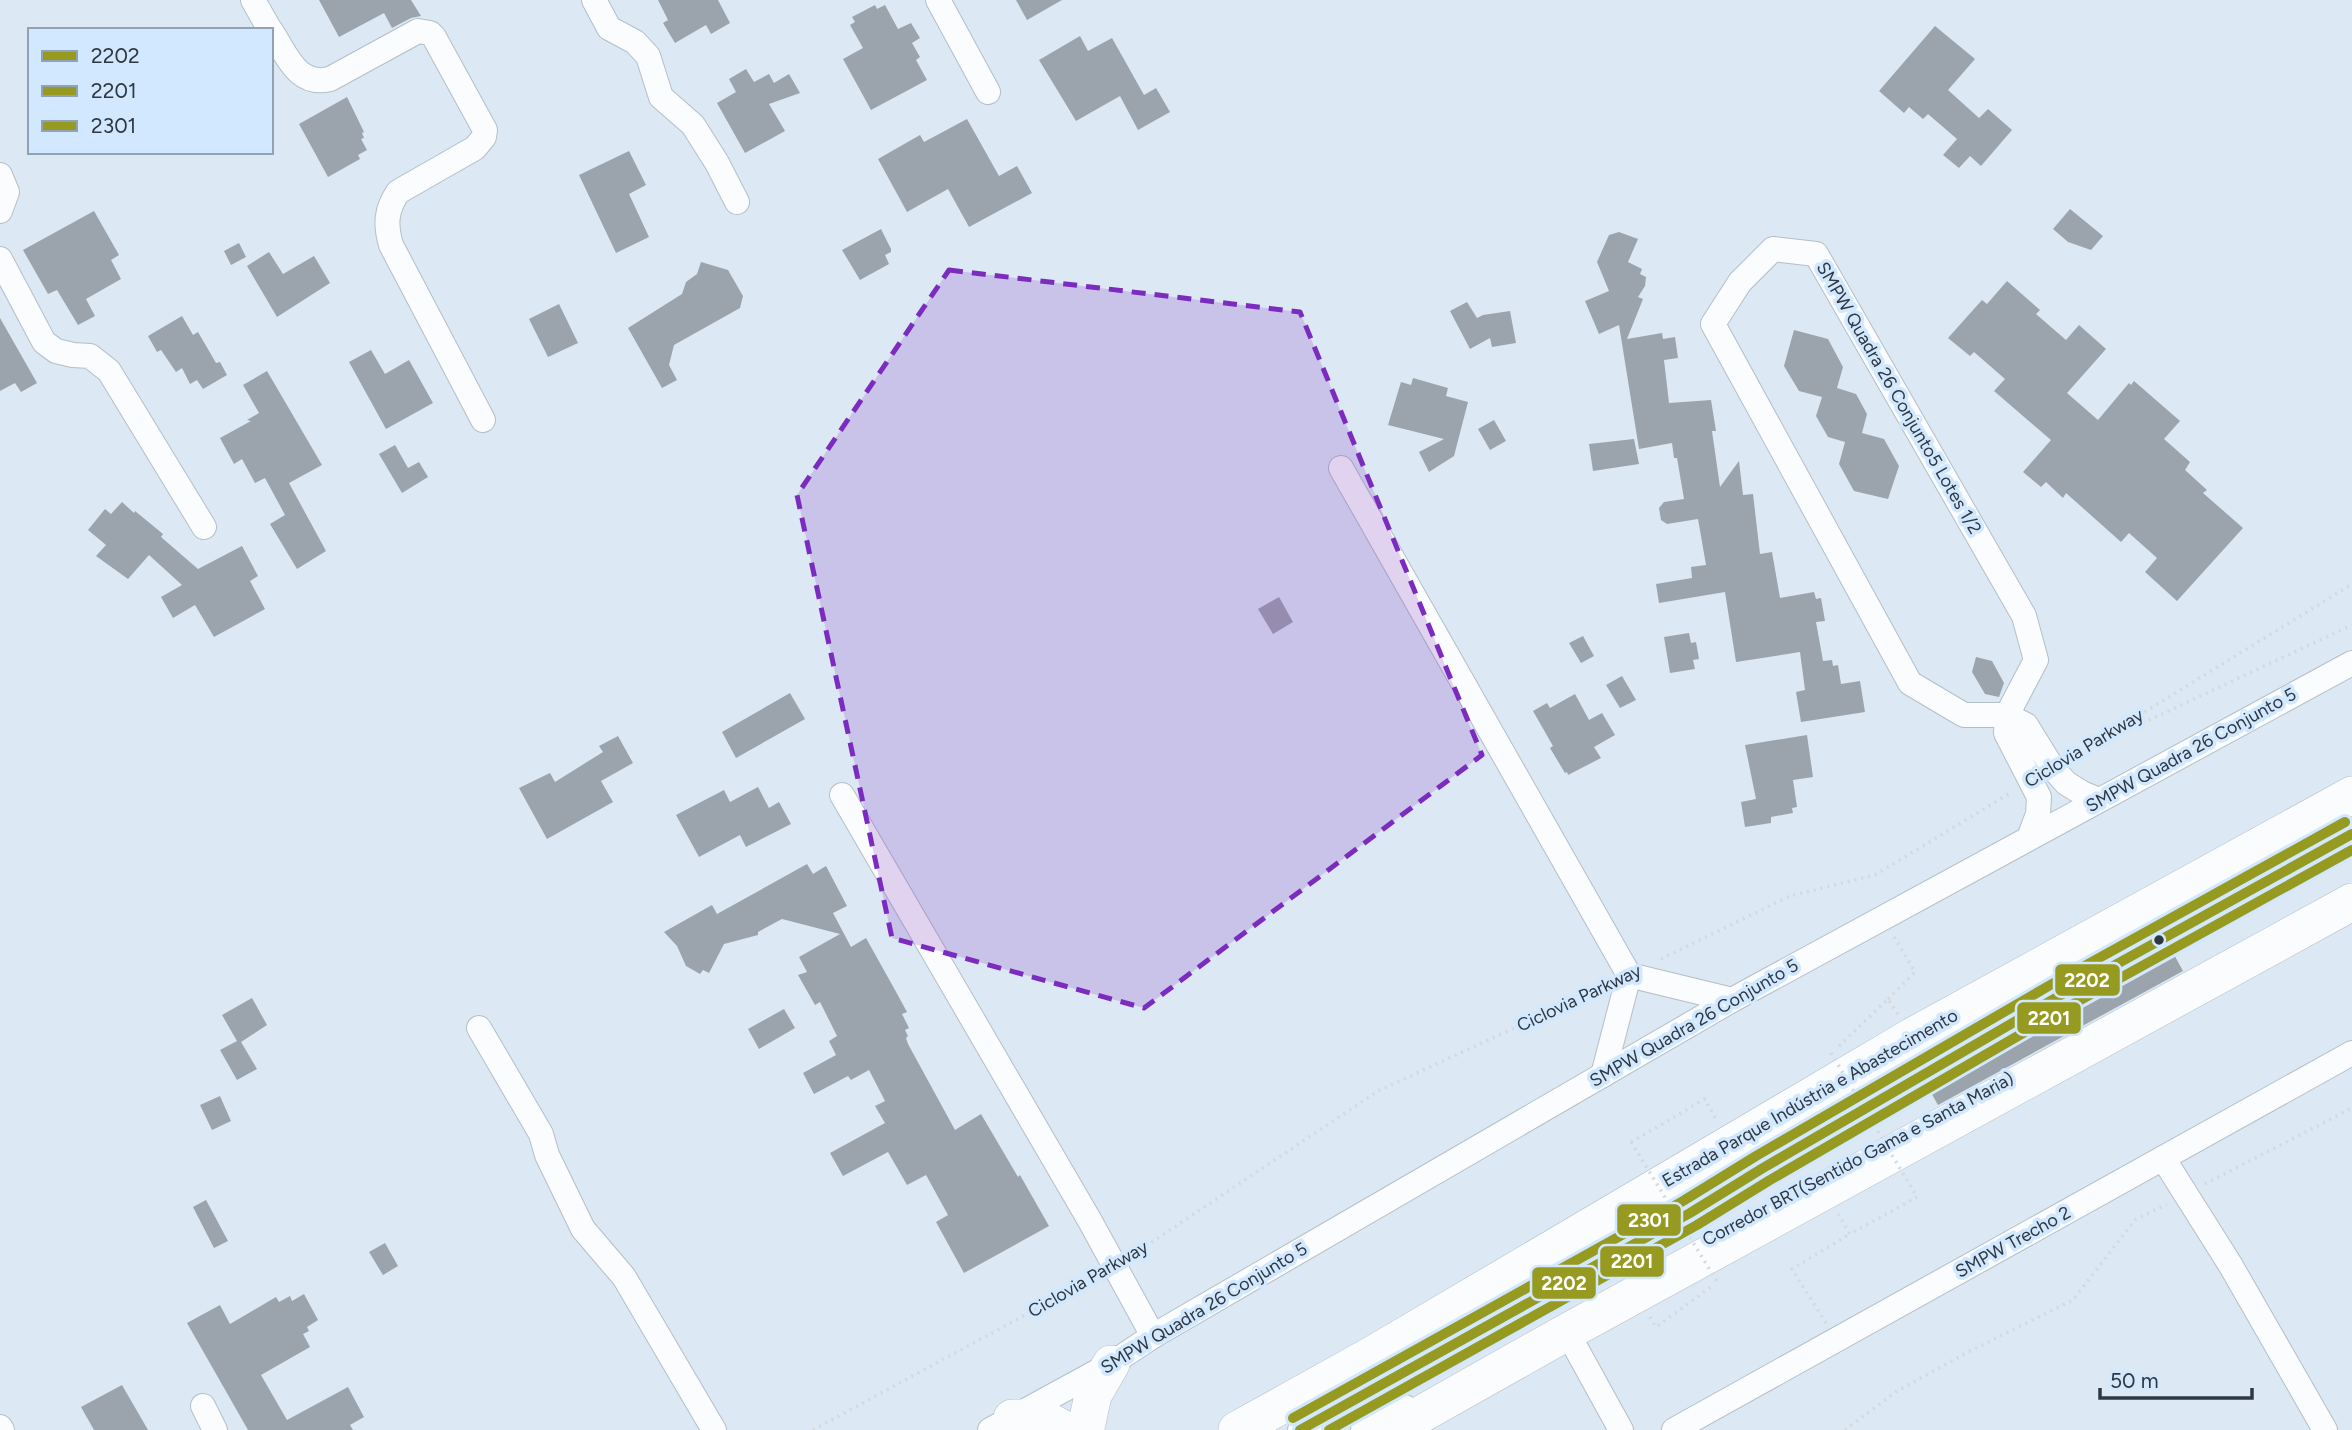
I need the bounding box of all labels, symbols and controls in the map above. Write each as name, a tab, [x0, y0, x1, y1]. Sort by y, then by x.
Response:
legend	[28, 28, 273, 154]
text: 2202	[91, 43, 140, 68]
text: 2201	[91, 78, 137, 103]
text: 2301	[91, 113, 136, 138]
street label: SMPW Quadra 26 Conjunto5 Lotes 1/2	[1812, 258, 1986, 538]
street label: SMPW Quadra 26 Conjunto 5	[2082, 683, 2300, 817]
street label: Ciclovia Parkway	[2021, 704, 2148, 792]
unlabelled marker	[2152, 933, 2166, 947]
street label: SMPW Quadra 26 Conjunto 5	[1586, 954, 1802, 1092]
street label: Ciclovia Parkway	[1513, 959, 1645, 1036]
line badge: 2202	[2054, 963, 2121, 997]
text: 2202	[2064, 969, 2110, 992]
line badge: 2201	[2016, 1001, 2082, 1035]
street label: Estrada Parque Indústria e Abastecimento	[1658, 1004, 1962, 1192]
text: 2201	[2028, 1007, 2070, 1030]
street label: Corredor BRT(Sentido Gama e Santa Maria)	[1698, 1067, 2018, 1251]
street label: SMPW Trecho 2	[1952, 1201, 2074, 1283]
line badge: 2301	[1616, 1203, 1682, 1237]
text: 2301	[1628, 1209, 1670, 1232]
street label: Ciclovia Parkway	[1024, 1235, 1152, 1322]
street label: SMPW Quadra 26 Conjunto 5	[1097, 1238, 1311, 1378]
line badge: 2201	[1599, 1245, 1665, 1278]
text: 2201	[1611, 1250, 1653, 1273]
line badge: 2202	[1531, 1266, 1597, 1300]
text: 2202	[1541, 1272, 1587, 1295]
scale bar	[2100, 1356, 2252, 1400]
text: 50 m	[2110, 1368, 2159, 1393]

